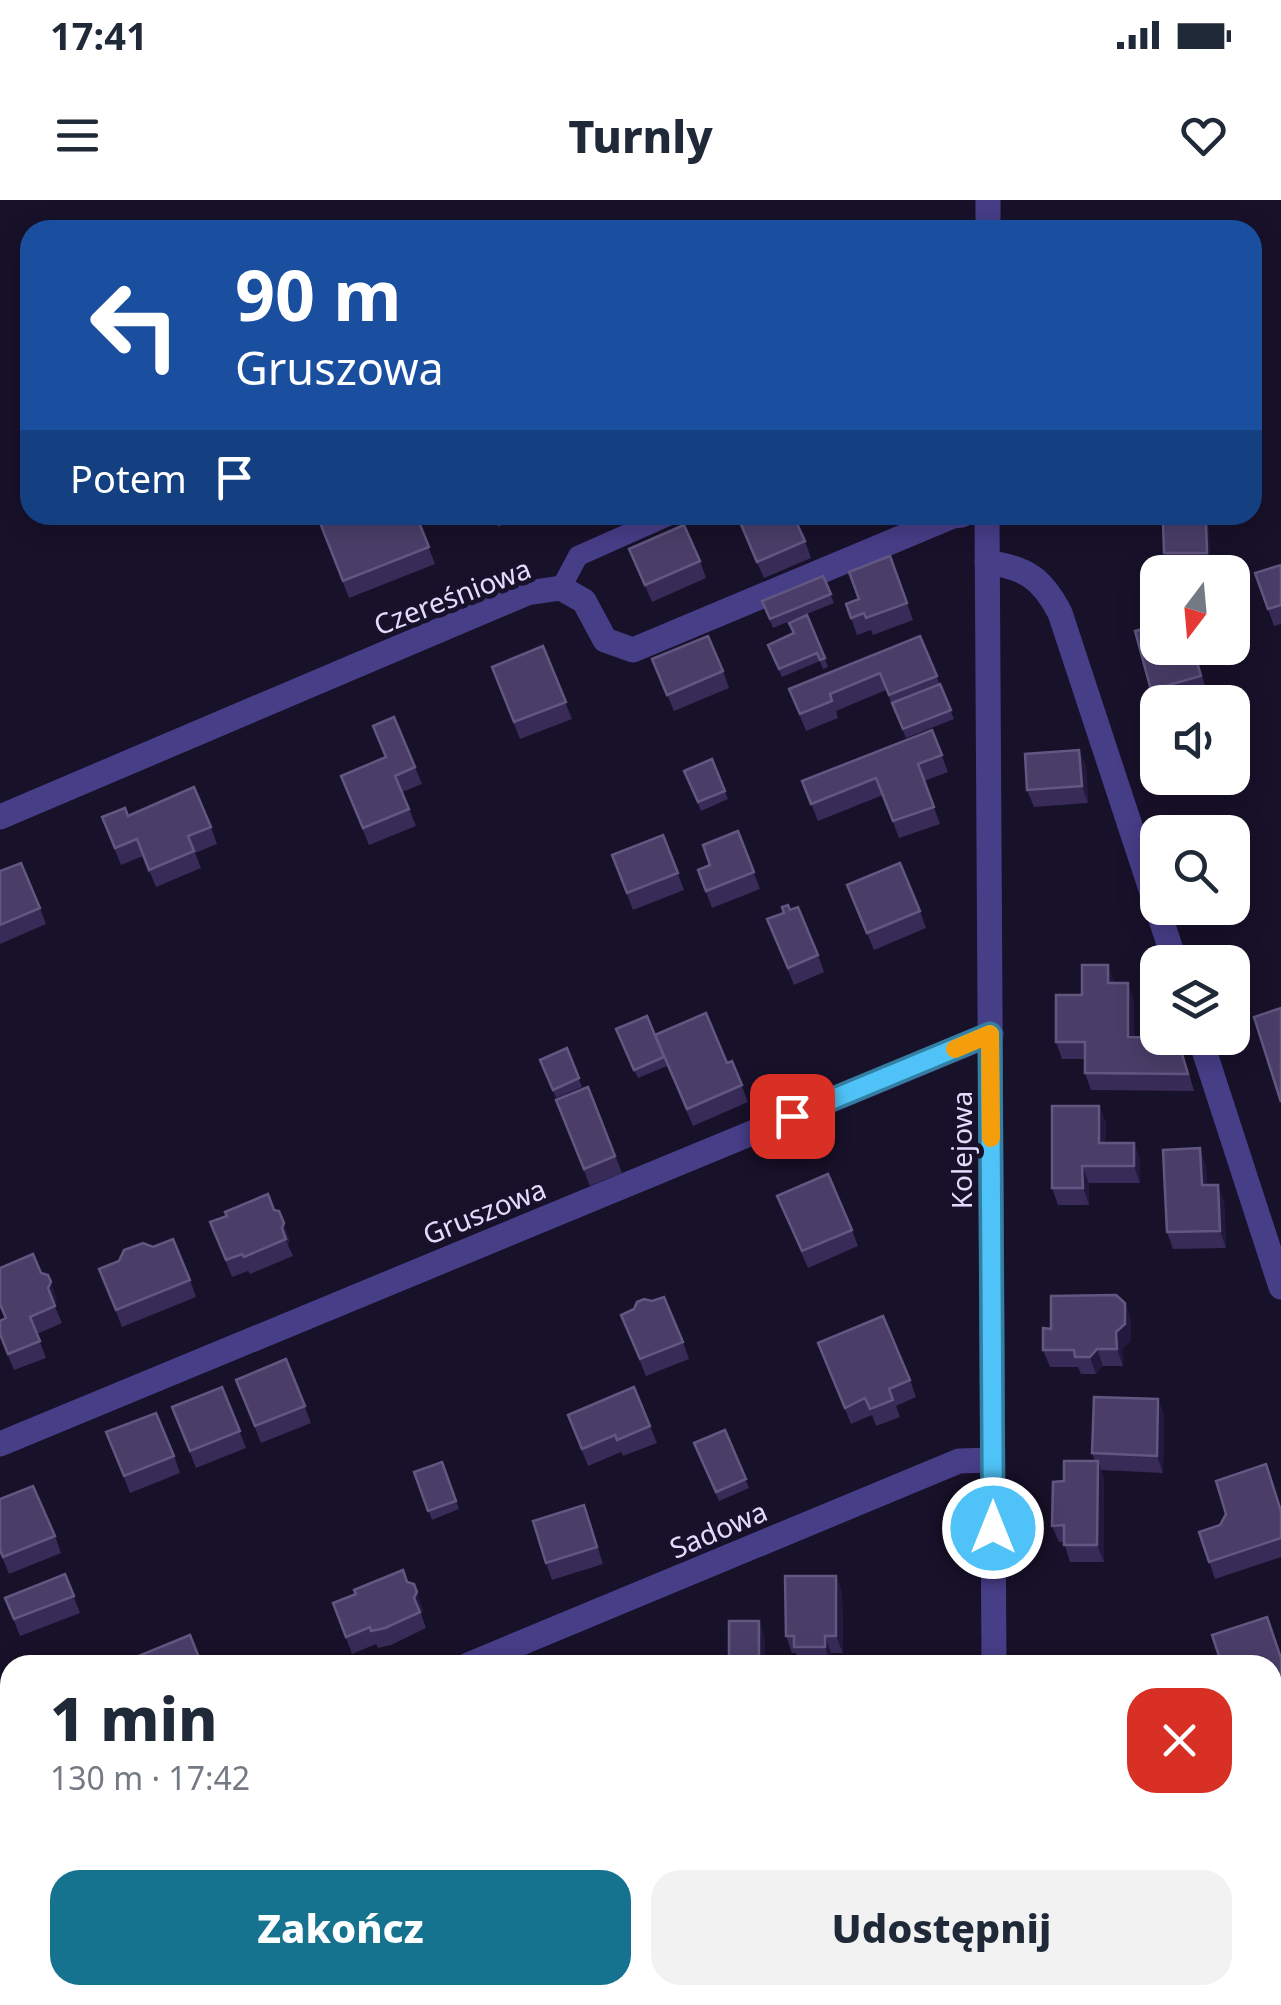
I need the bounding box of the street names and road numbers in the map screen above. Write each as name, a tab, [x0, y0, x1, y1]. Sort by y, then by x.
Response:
street label: Czereśniowa	[368, 549, 536, 643]
street label: Kolejowa	[942, 1091, 980, 1209]
street label: Gruszowa	[417, 1169, 551, 1253]
street label: Sadowa	[663, 1492, 773, 1566]

